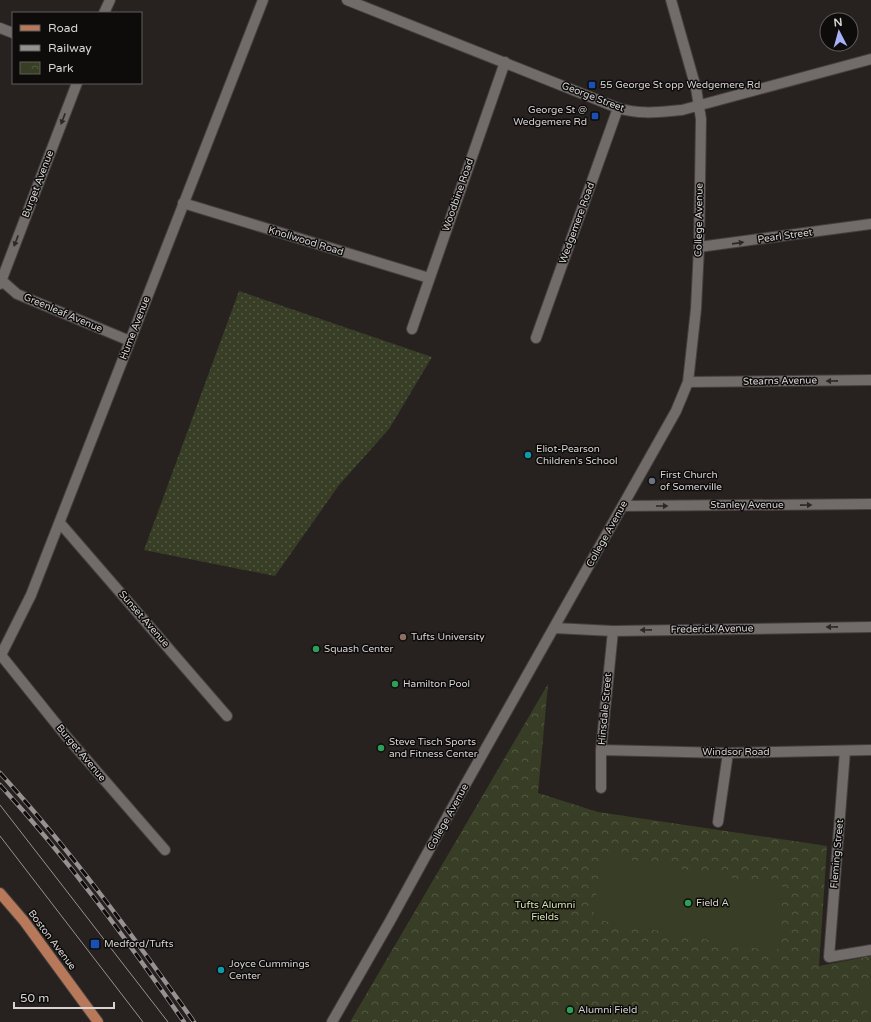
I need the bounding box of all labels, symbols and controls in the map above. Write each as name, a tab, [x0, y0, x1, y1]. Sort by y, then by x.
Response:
legend	[12, 12, 142, 84]
north arrow	[819, 12, 859, 52]
text: N	[833, 16, 843, 29]
text: Road	[48, 21, 78, 35]
text: Railway	[48, 41, 92, 55]
text: Park	[48, 61, 74, 75]
place label: 55 George St opp Wedgemere Rd	[600, 79, 760, 91]
street label: George Street	[560, 80, 626, 115]
marker: 55 George St opp Wedgemere Rd	[587, 80, 597, 90]
place label: George St @ Wedgemere Rd	[513, 104, 587, 128]
marker: George St @ Wedgemere Rd	[590, 111, 600, 121]
one-way arrow	[60, 114, 66, 126]
street label: Burget Avenue	[20, 148, 56, 219]
street label: Woodbine Road	[440, 157, 476, 233]
street label: Wedgemere Road	[557, 181, 597, 265]
street label: College Avenue	[692, 183, 706, 257]
street label: Knollwood Road	[267, 224, 345, 258]
street label: Pearl Street	[757, 226, 813, 246]
one-way arrow	[13, 235, 19, 247]
one-way arrow	[732, 240, 744, 246]
street label: Greenleaf Avenue	[22, 291, 105, 335]
street label: Hume Avenue	[117, 294, 153, 361]
street label: Stearns Avenue	[743, 374, 817, 388]
one-way arrow	[825, 378, 838, 384]
place label: Eliot-Pearson Children's School	[536, 443, 618, 467]
marker: Eliot-Pearson Children's School	[523, 450, 533, 460]
place label: First Church of Somerville	[660, 469, 722, 493]
marker: First Church of Somerville	[647, 476, 657, 486]
street label: College Avenue	[584, 498, 630, 569]
street label: Stanley Avenue	[710, 499, 784, 511]
one-way arrow	[656, 502, 668, 509]
one-way arrow	[800, 502, 813, 508]
street label: Sunset Avenue	[116, 588, 172, 650]
street label: Frederick Avenue	[671, 622, 754, 636]
one-way arrow	[825, 624, 838, 630]
one-way arrow	[640, 627, 652, 634]
place label: Tufts University	[411, 631, 485, 643]
marker: Tufts University	[398, 632, 408, 642]
place label: Squash Center	[324, 643, 393, 655]
marker: Squash Center	[311, 644, 321, 654]
street label: Hinsdale Street	[596, 672, 614, 745]
place label: Hamilton Pool	[403, 678, 470, 690]
marker: Hamilton Pool	[390, 679, 400, 689]
street label: Burget Avenue	[54, 722, 109, 784]
place label: Steve Tisch Sports and Fitness Center	[389, 736, 478, 760]
marker: Steve Tisch Sports and Fitness Center	[376, 743, 386, 753]
street label: Windsor Road	[702, 746, 770, 758]
street label: College Avenue	[425, 781, 471, 852]
street label: Fleming Street	[828, 819, 846, 889]
place label: Field A	[696, 897, 729, 909]
marker: Field A	[683, 898, 693, 908]
park label: Tufts Alumni Fields	[515, 899, 575, 923]
street label: Boston Avenue	[26, 908, 79, 973]
marker: Medford/Tufts	[89, 938, 101, 950]
place label: Medford/Tufts	[104, 938, 174, 950]
place label: Joyce Cummings Center	[229, 958, 310, 982]
marker: Joyce Cummings Center	[216, 965, 226, 975]
scale bar	[14, 984, 114, 1010]
text: 50 m	[20, 991, 49, 1005]
place label: Alumni Field	[578, 1004, 637, 1016]
marker: Alumni Field	[565, 1005, 575, 1015]

